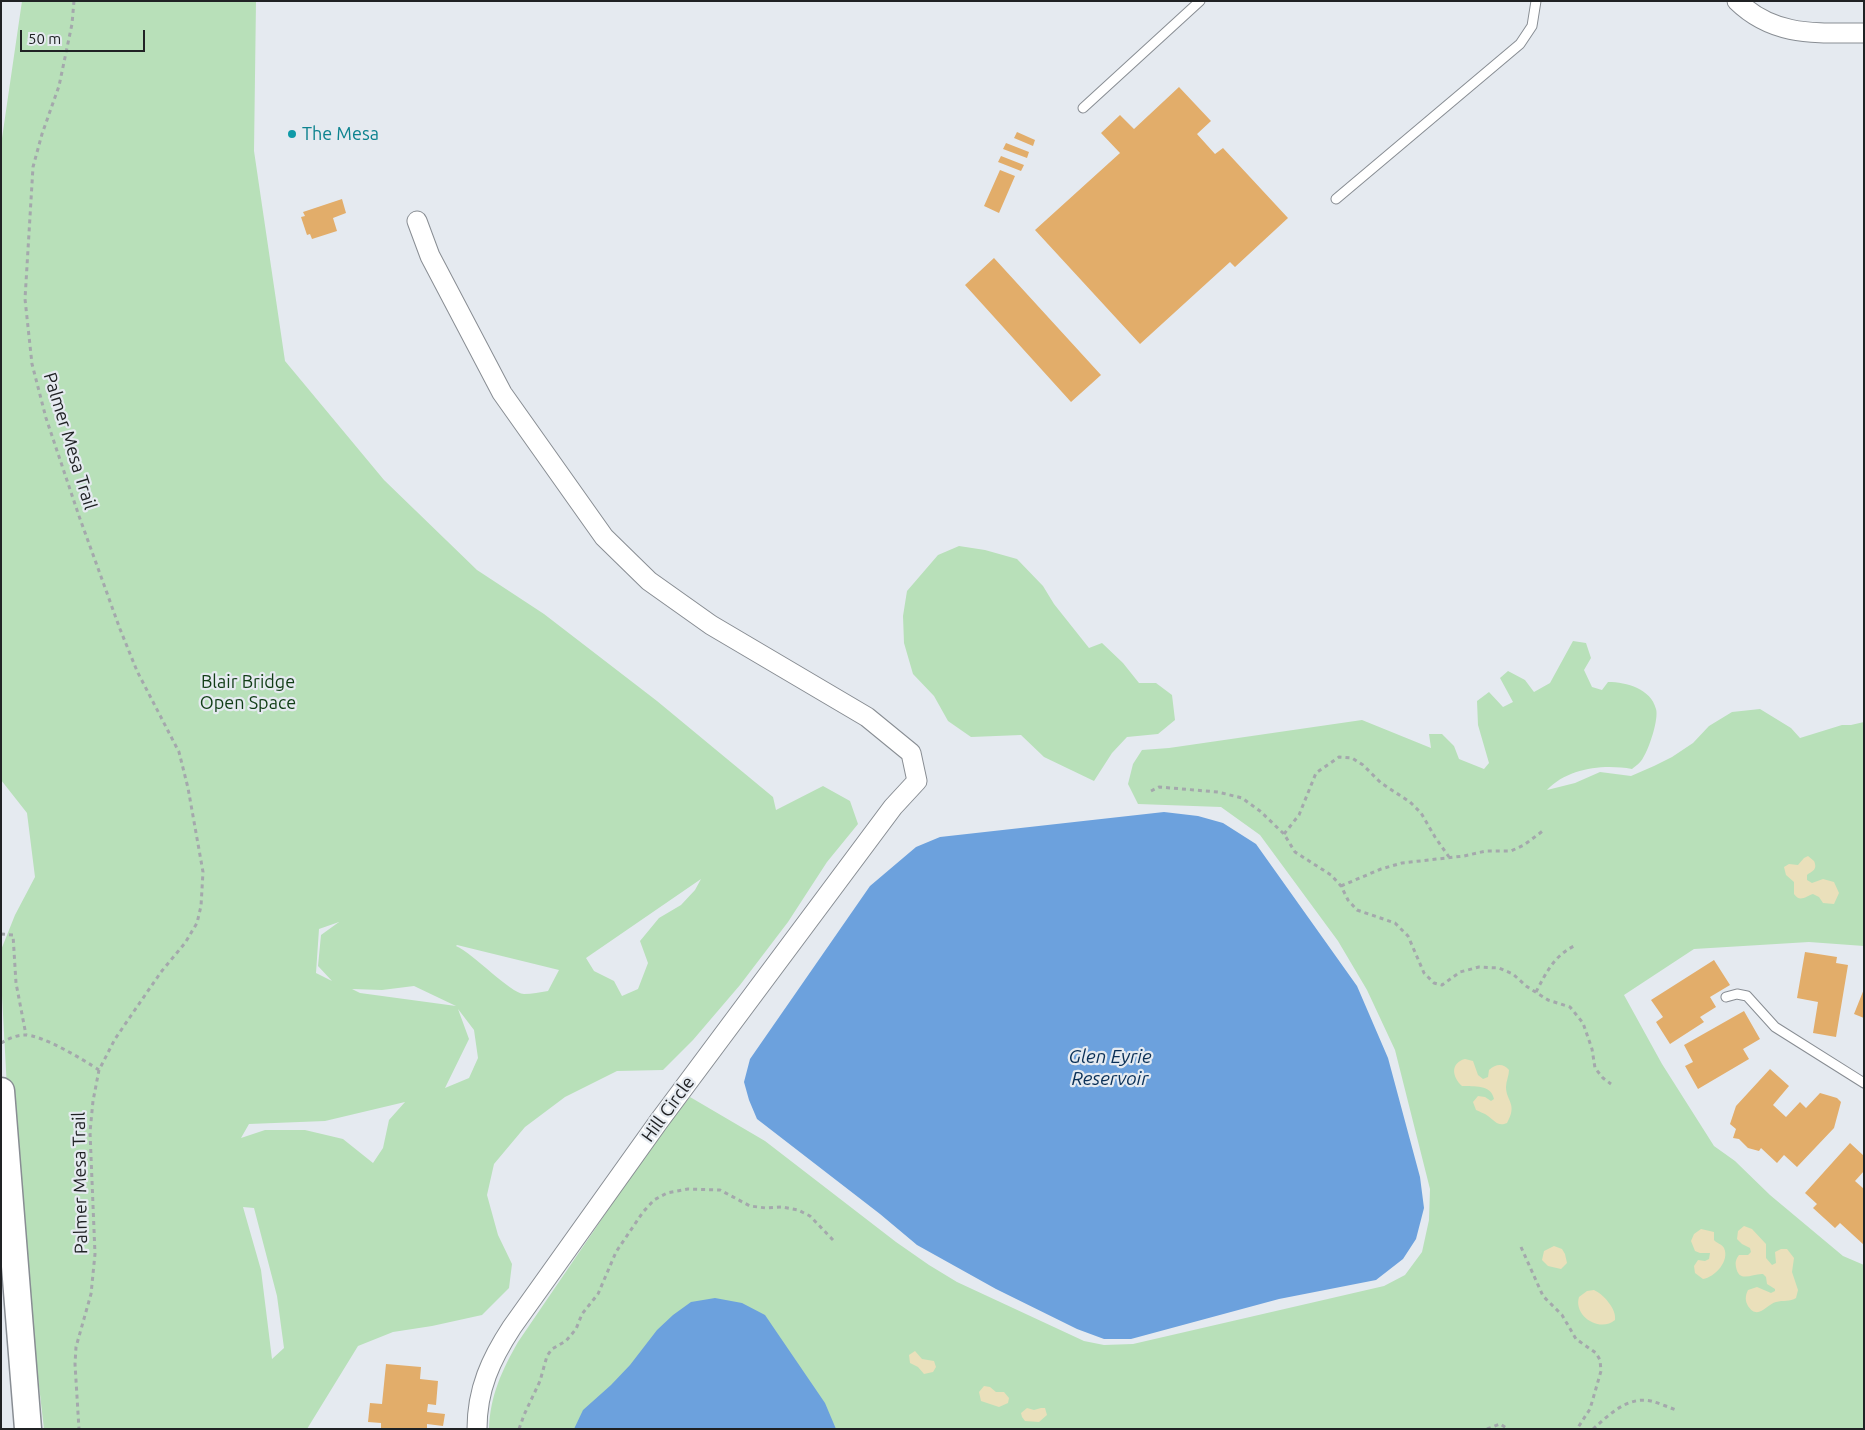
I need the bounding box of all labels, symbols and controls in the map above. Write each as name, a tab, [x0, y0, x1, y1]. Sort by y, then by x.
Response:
scale bar	[22, 20, 148, 52]
text: 50 m	[28, 30, 61, 47]
place label: The Mesa	[302, 123, 379, 145]
marker: The Mesa	[286, 128, 298, 140]
street label: Palmer Mesa Trail	[39, 370, 101, 512]
park label: Blair Bridge Open Space	[200, 671, 296, 714]
water label: Glen Eyrie Reservoir	[1068, 1046, 1152, 1090]
street label: Hill Circle	[637, 1072, 699, 1146]
street label: Palmer Mesa Trail	[68, 1112, 92, 1254]

